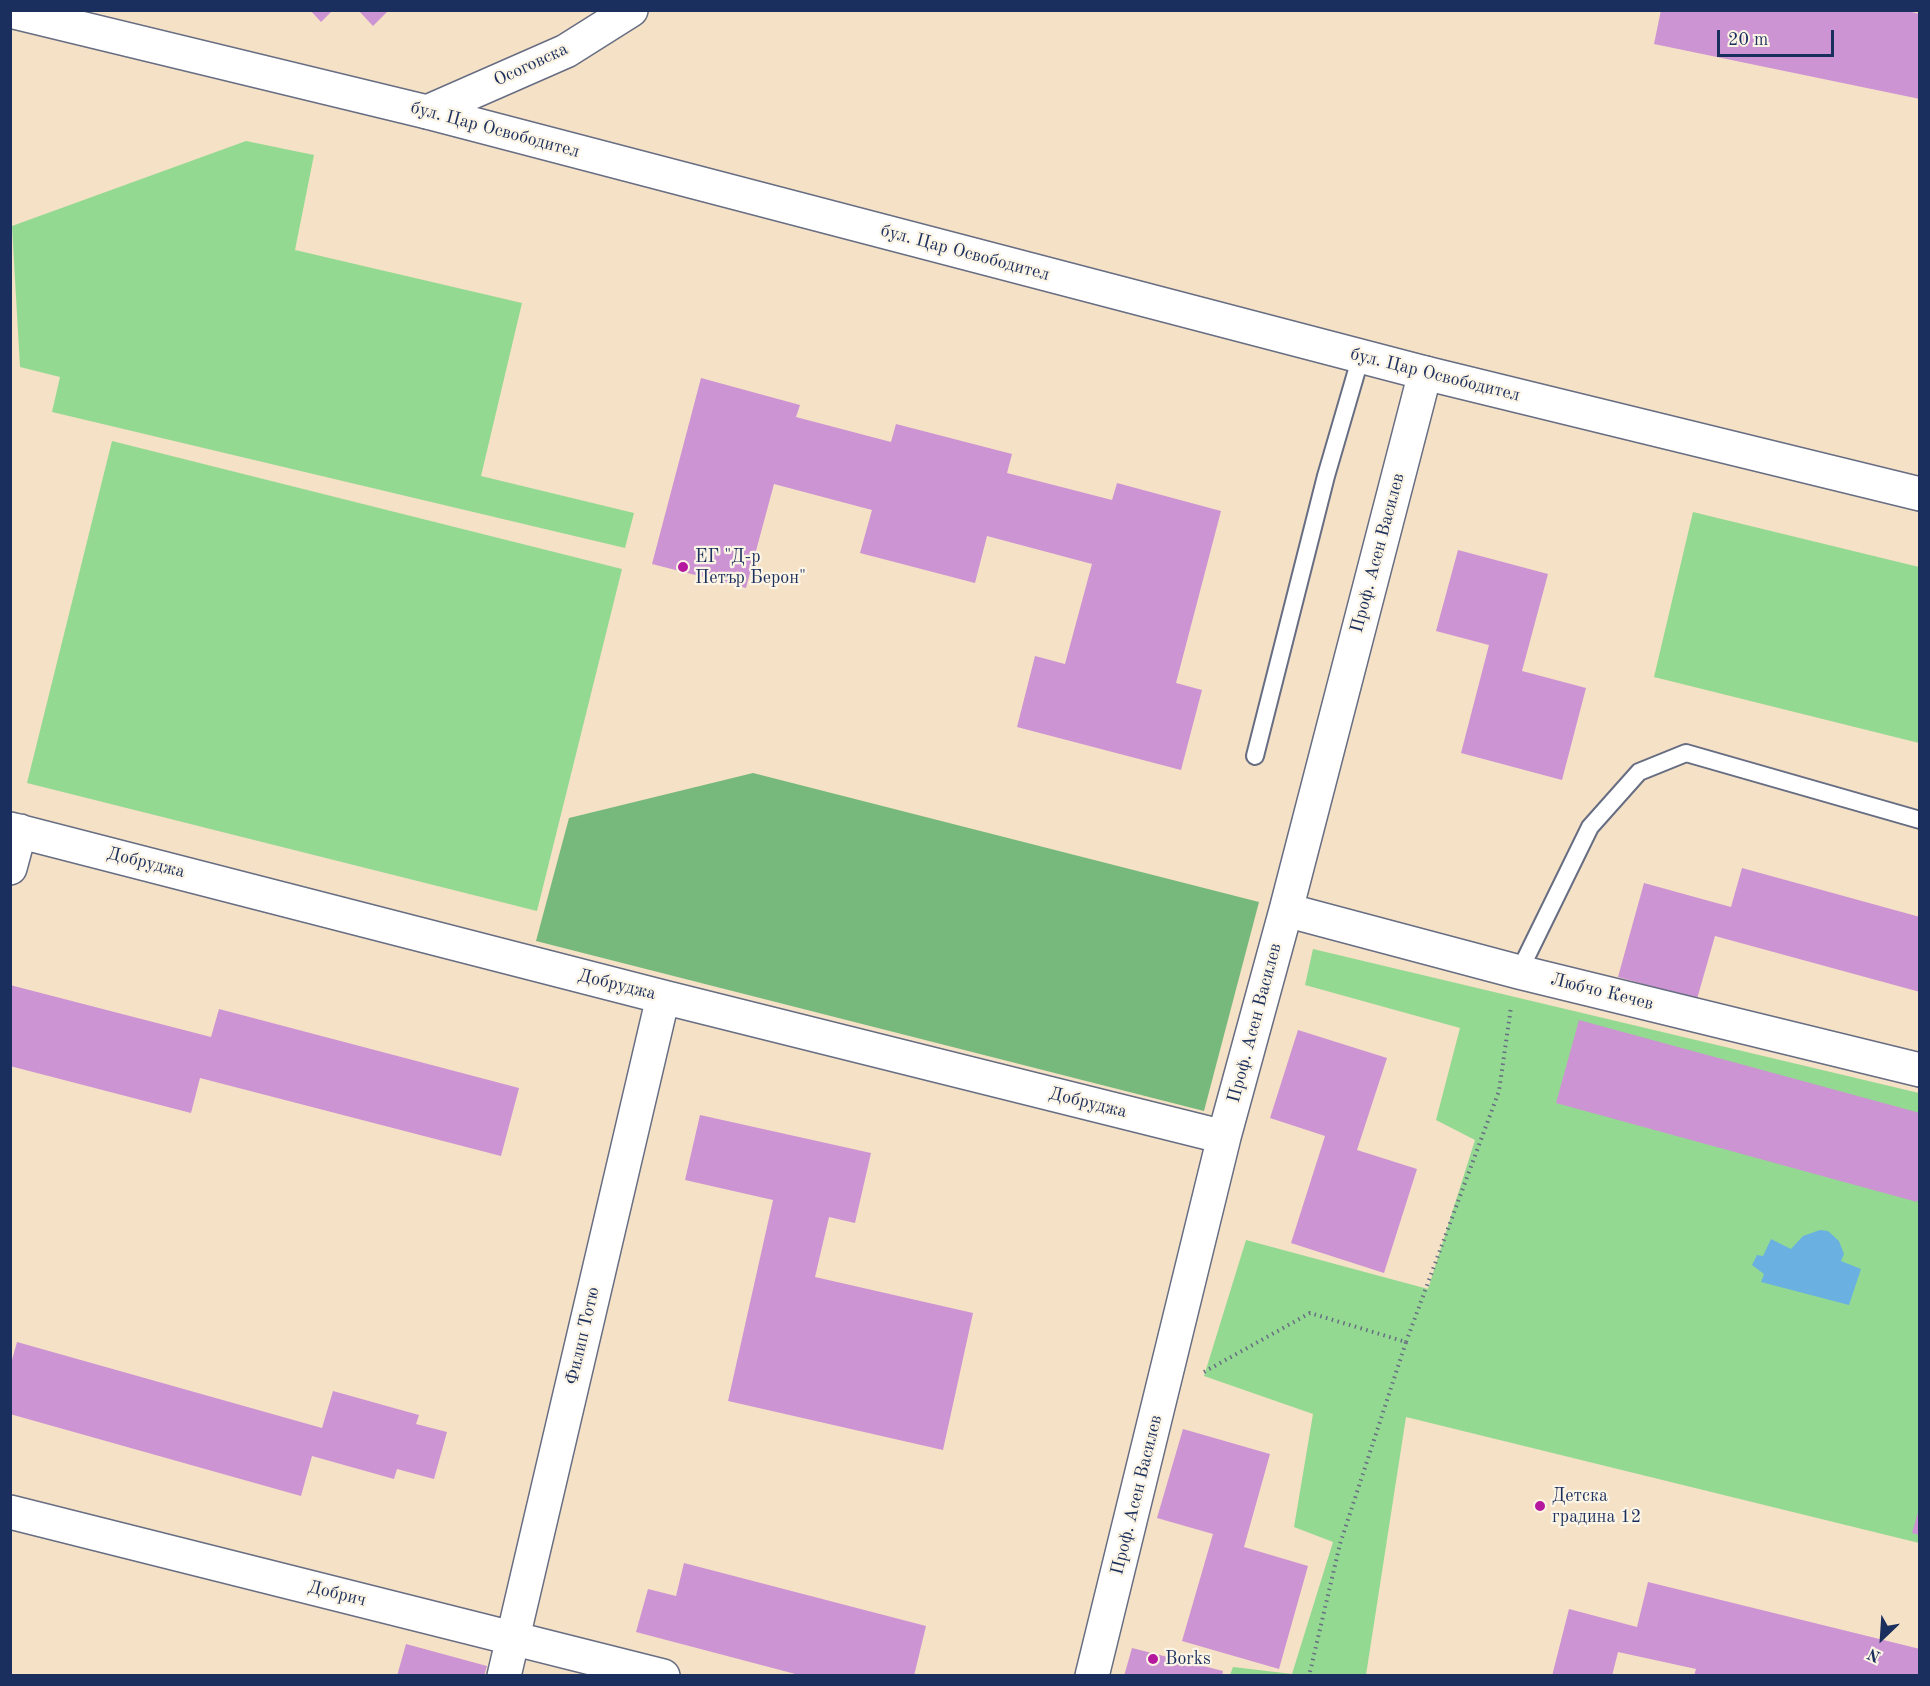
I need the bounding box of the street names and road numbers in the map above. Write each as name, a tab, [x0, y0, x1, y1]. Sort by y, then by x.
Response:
street label: Осоговска	[490, 38, 572, 92]
street label: бул. Цар Освободител	[408, 97, 582, 163]
street label: бул. Цар Освободител	[878, 220, 1052, 286]
street label: бул. Цар Освободител	[1348, 343, 1522, 407]
street label: Проф. Асен Василев	[1346, 471, 1410, 635]
street label: Добруджа	[105, 843, 187, 883]
street label: Проф. Асен Василев	[1223, 941, 1287, 1105]
street label: Добруджа	[576, 965, 658, 1005]
street label: Любчо Кечев	[1548, 969, 1656, 1015]
street label: Добруджа	[1047, 1083, 1129, 1123]
street label: Филип Тотю	[561, 1285, 605, 1387]
street label: Проф. Асен Василев	[1107, 1413, 1167, 1577]
street label: Добрич	[306, 1576, 368, 1612]

